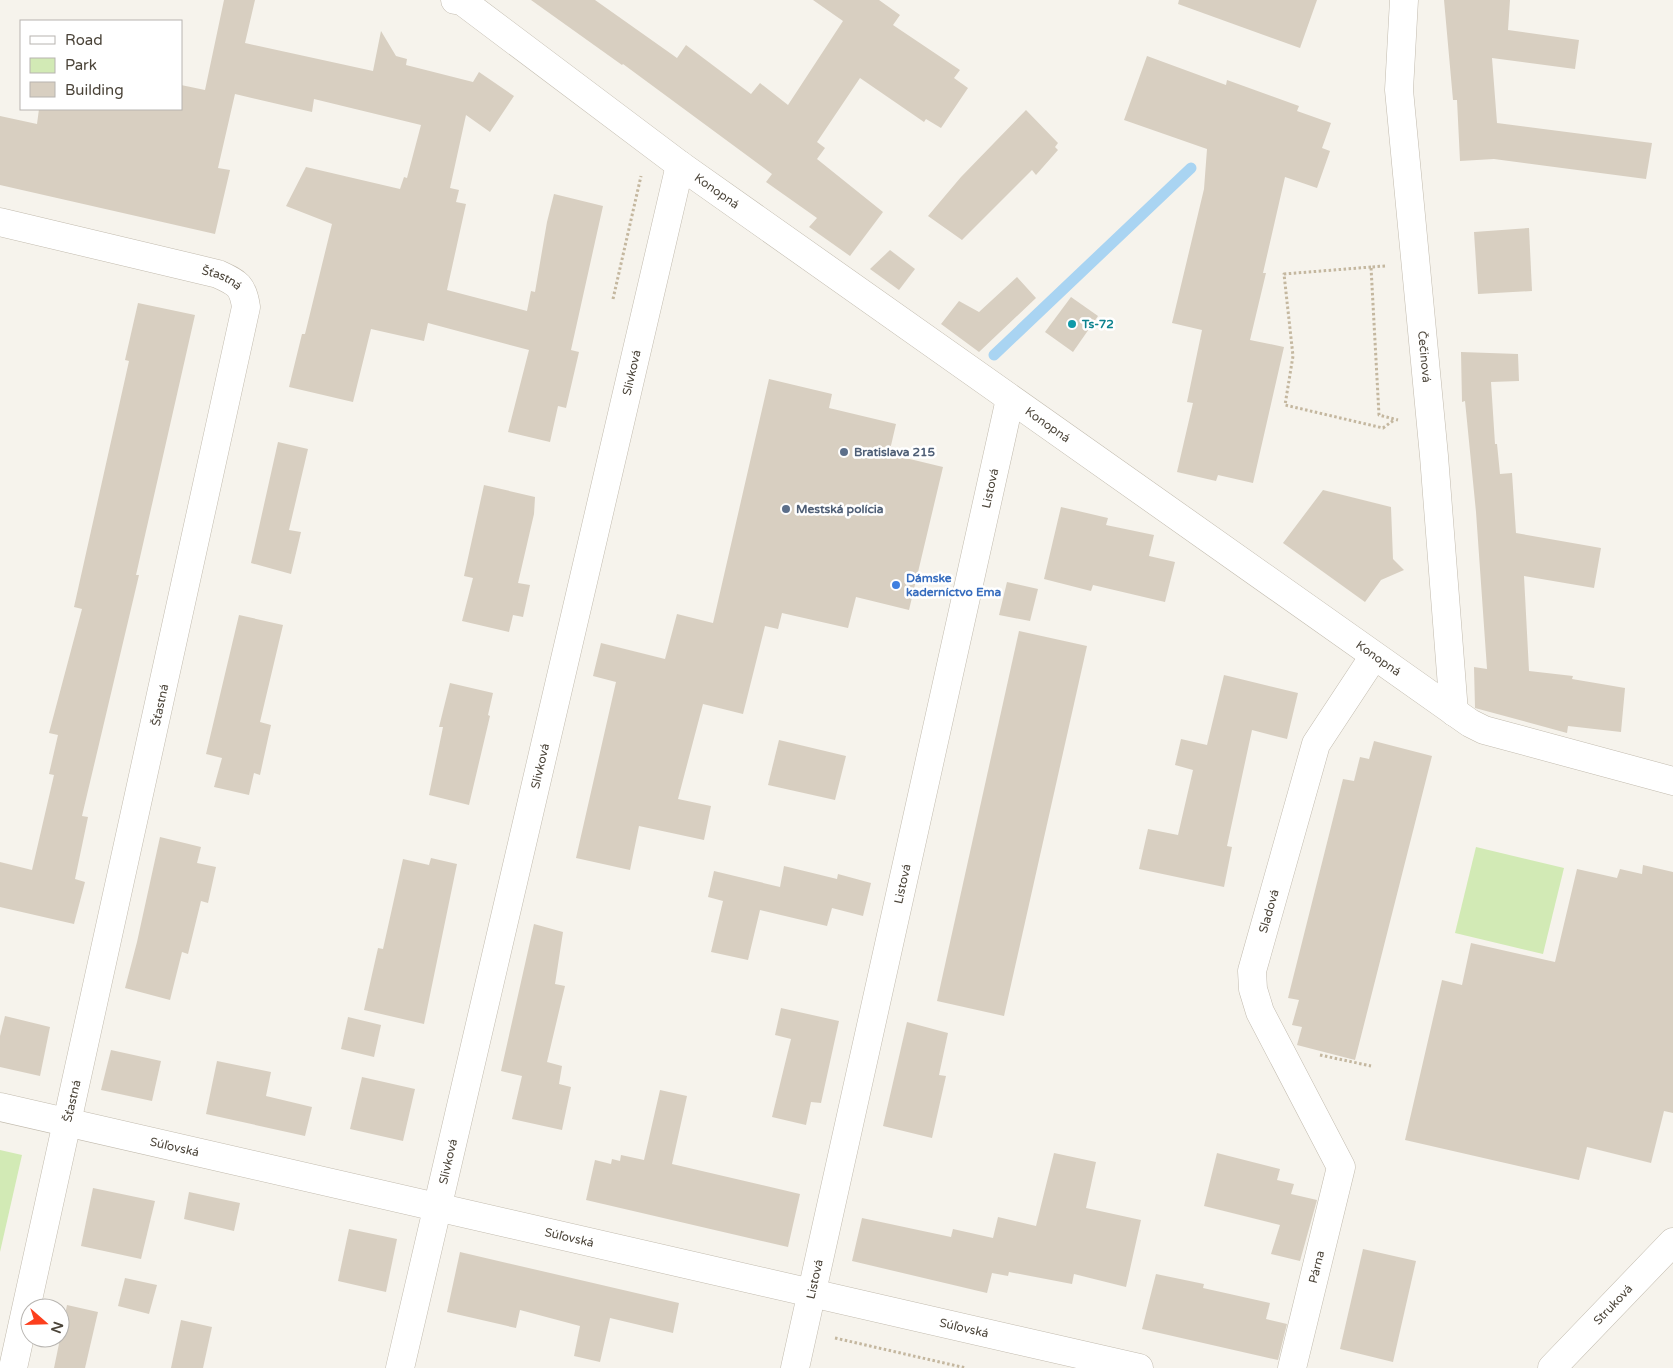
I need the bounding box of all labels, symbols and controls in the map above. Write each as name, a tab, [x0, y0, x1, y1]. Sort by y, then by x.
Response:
legend	[20, 20, 182, 110]
text: Road	[65, 31, 103, 49]
text: Park	[65, 56, 97, 74]
text: Building	[65, 81, 124, 99]
street label: Konopná	[692, 170, 742, 212]
street label: Šťastná	[200, 263, 245, 293]
place label: Ts-72	[1081, 317, 1114, 331]
marker: Ts-72	[1066, 318, 1078, 330]
street label: Čečinová	[1415, 330, 1434, 383]
street label: Slivková	[620, 348, 644, 397]
street label: Konopná	[1023, 404, 1073, 445]
place label: Bratislava 215	[854, 445, 936, 459]
marker: Bratislava 215	[838, 446, 850, 458]
street label: Listová	[979, 467, 1001, 510]
place label: Mestská polícia	[796, 502, 884, 517]
marker: Mestská polícia	[780, 503, 792, 515]
place label: Dámske kaderníctvo Ema	[906, 571, 1002, 599]
marker: Dámske kaderníctvo Ema	[890, 579, 902, 591]
street label: Konopná	[1353, 638, 1404, 679]
street label: Šťastná	[149, 683, 171, 727]
street label: Slivková	[528, 742, 552, 790]
street label: Listová	[891, 863, 914, 905]
street label: Sladová	[1256, 888, 1282, 935]
street label: Šťastná	[60, 1079, 84, 1123]
street label: Súľovská	[148, 1135, 200, 1159]
street label: Slivková	[436, 1137, 460, 1186]
street label: Súľovská	[543, 1225, 595, 1250]
street label: Párna	[1306, 1249, 1327, 1285]
street label: Listová	[803, 1258, 826, 1300]
street label: Struková	[1590, 1282, 1635, 1328]
north arrow	[20, 1298, 70, 1348]
street label: Súľovská	[938, 1315, 990, 1340]
text: N	[47, 1319, 67, 1335]

